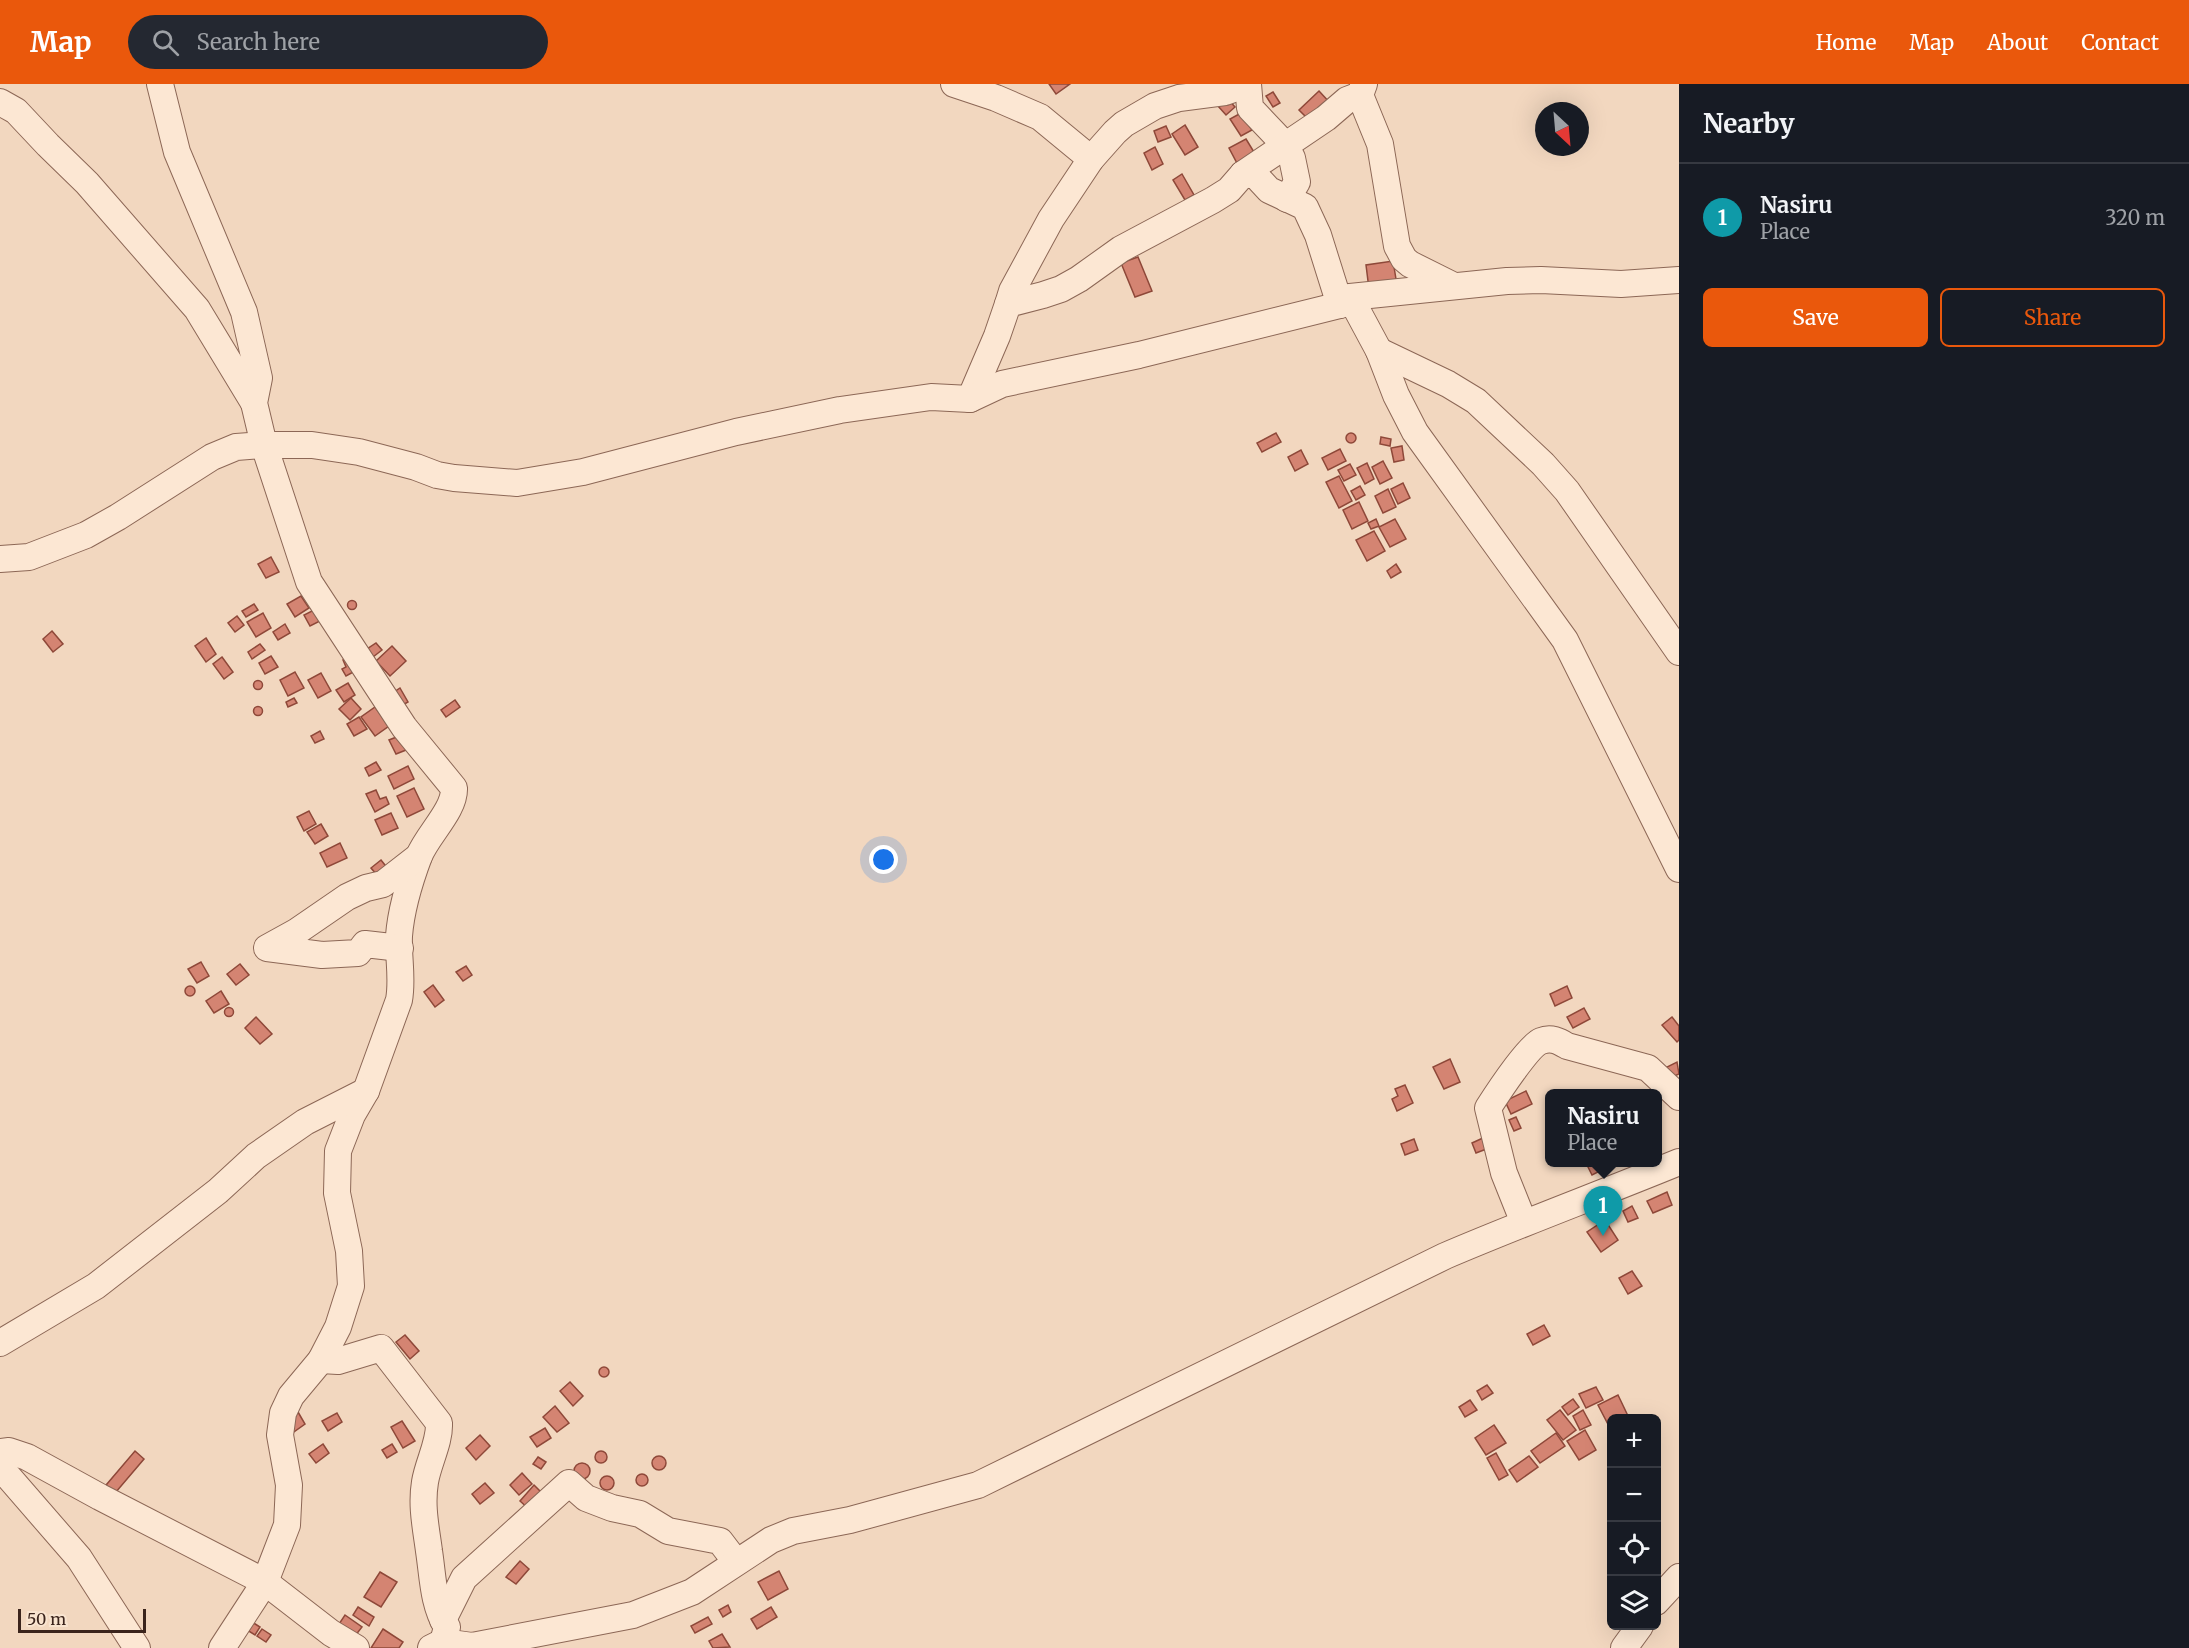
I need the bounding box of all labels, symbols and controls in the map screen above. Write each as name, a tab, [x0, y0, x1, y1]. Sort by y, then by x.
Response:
search box	[128, 15, 548, 69]
text: Map	[30, 24, 92, 60]
icon: search	[149, 26, 182, 59]
text: Search here	[197, 28, 320, 56]
text: Home	[1816, 29, 1876, 56]
text: Map	[1909, 29, 1954, 56]
text: About	[1987, 29, 2048, 56]
text: Contact	[2081, 29, 2159, 56]
north arrow	[1535, 102, 1589, 156]
text: Nearby	[1703, 107, 1795, 140]
text: Nasiru	[1760, 191, 1832, 219]
text: 1	[1718, 205, 1727, 230]
text: 320 m	[2105, 205, 2165, 230]
text: Place	[1760, 219, 1810, 244]
button: Save	[1703, 288, 1928, 347]
button: Share	[1940, 288, 2165, 347]
your location	[869, 845, 898, 874]
popup	[1545, 1089, 1662, 1167]
text: Nasiru	[1567, 1102, 1640, 1130]
text: Place	[1567, 1130, 1617, 1155]
pin: 1	[1584, 1186, 1622, 1236]
map controls	[1607, 1414, 1661, 1630]
button: +	[1607, 1414, 1661, 1468]
button: −	[1607, 1468, 1661, 1522]
button: locate	[1607, 1522, 1661, 1576]
button: layers	[1607, 1576, 1661, 1630]
scale bar	[18, 1606, 146, 1634]
text: 50 m	[27, 1609, 66, 1629]

